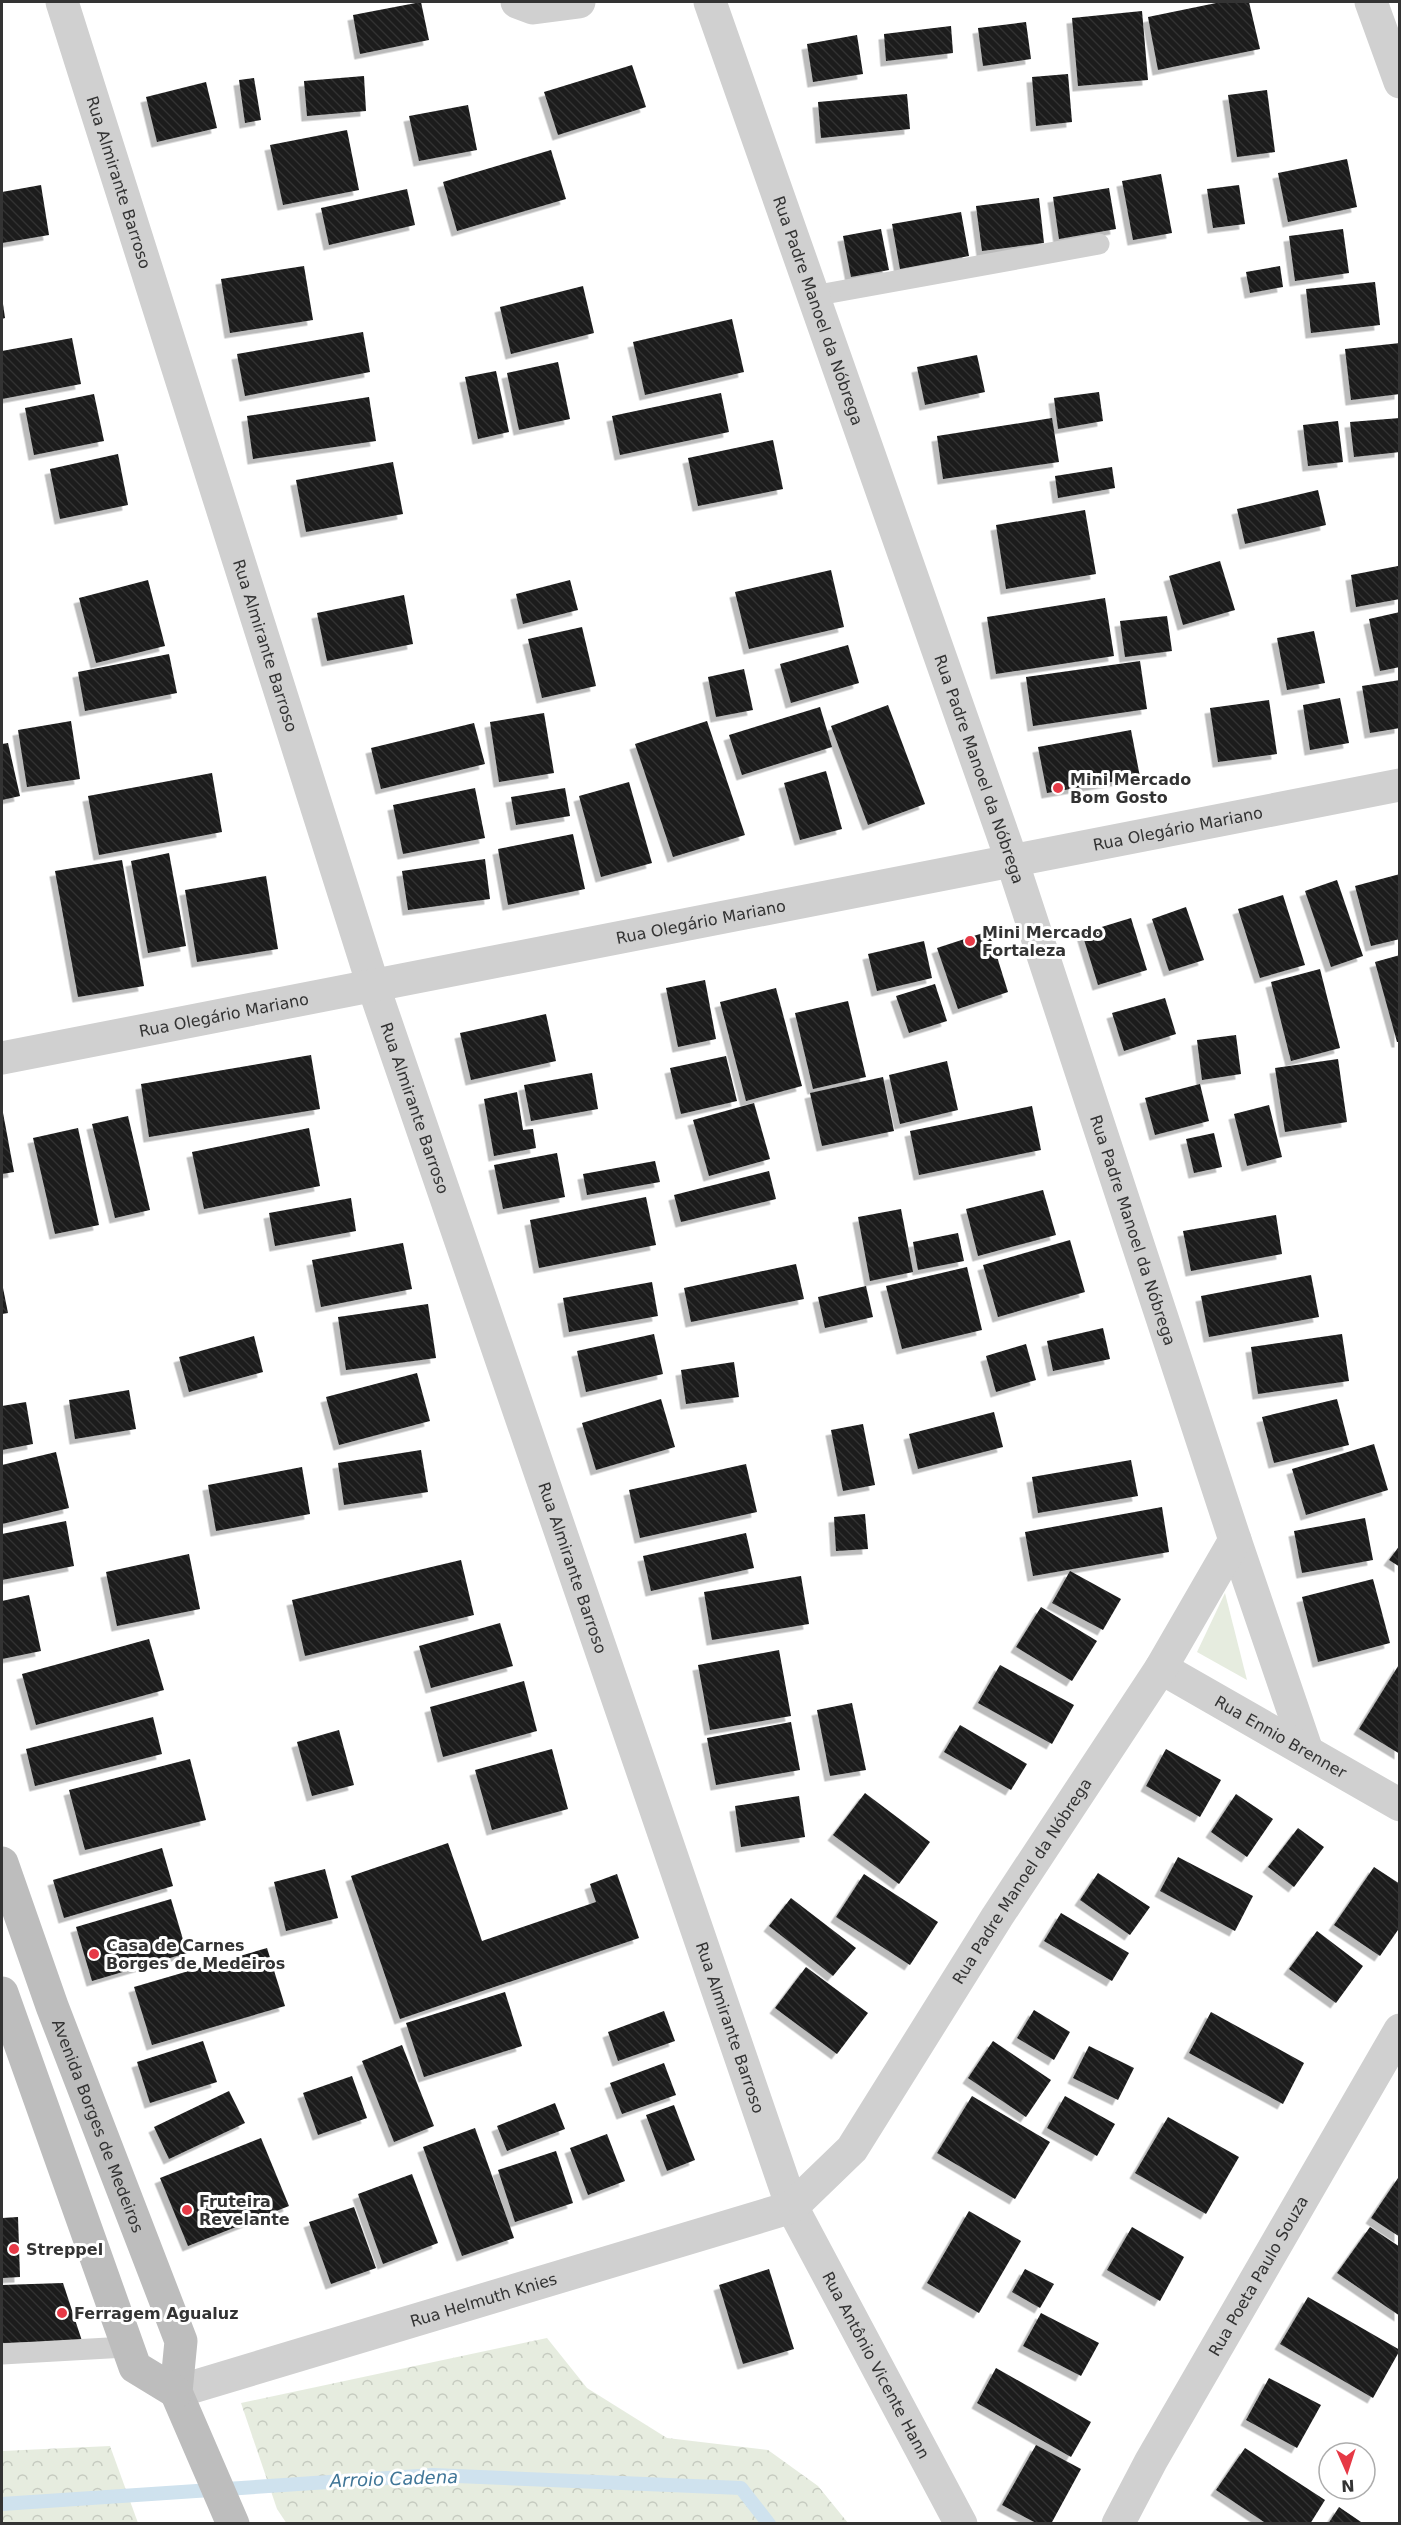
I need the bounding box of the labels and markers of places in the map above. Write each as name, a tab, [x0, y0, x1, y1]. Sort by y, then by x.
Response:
place label: Mini Mercado Bom Gosto	[1070, 770, 1191, 807]
marker: Mini Mercado Bom Gosto	[1051, 781, 1065, 795]
place label: Mini Mercado Fortaleza	[982, 923, 1103, 960]
marker: Mini Mercado Fortaleza	[963, 934, 977, 948]
place label: Casa de Carnes Borges de Medeiros	[106, 1936, 285, 1973]
marker: Casa de Carnes Borges de Medeiros	[87, 1947, 101, 1961]
place label: Fruteira Revelante	[199, 2192, 290, 2229]
marker: Fruteira Revelante	[180, 2203, 194, 2217]
place label: Streppel	[26, 2240, 103, 2259]
marker: Streppel	[7, 2242, 21, 2256]
place label: Ferragem Agualuz	[74, 2304, 238, 2323]
marker: Ferragem Agualuz	[55, 2306, 69, 2320]

